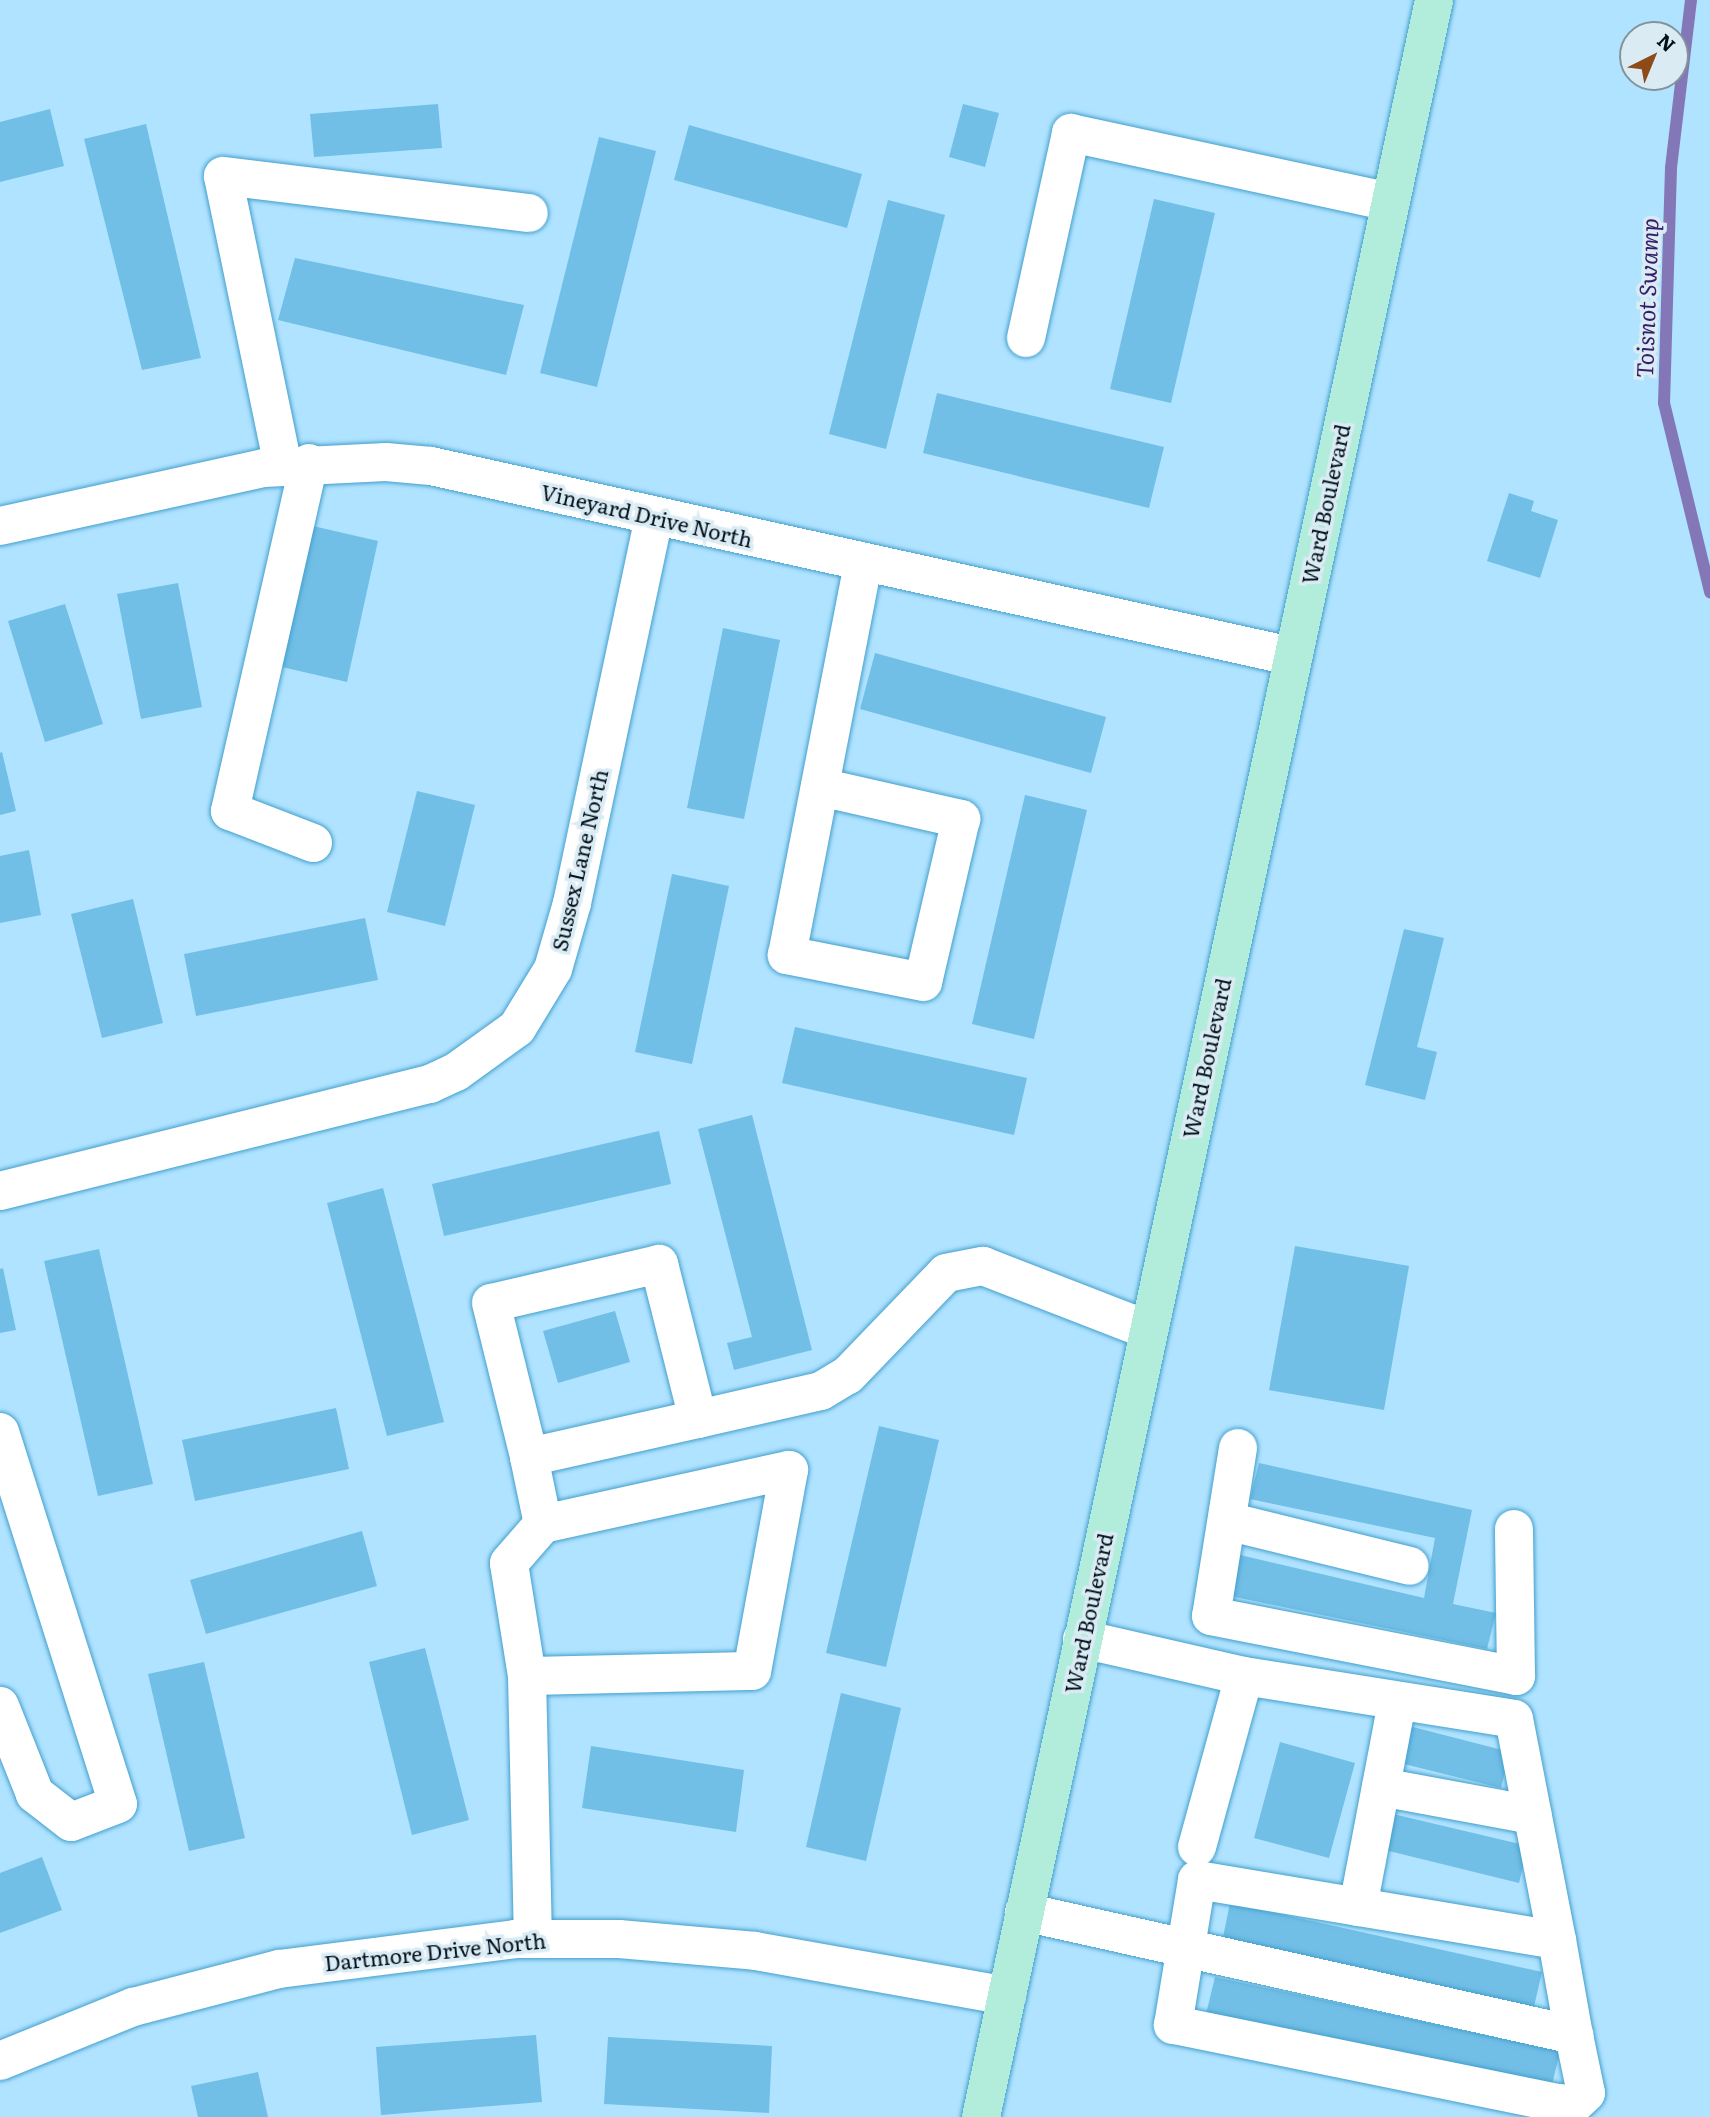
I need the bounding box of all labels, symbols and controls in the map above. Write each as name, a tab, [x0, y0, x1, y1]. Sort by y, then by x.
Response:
north arrow	[1619, 21, 1689, 91]
text: N	[1652, 26, 1682, 58]
water label: Toisnot Swamp	[1629, 218, 1663, 378]
street label: Ward Boulevard	[1296, 422, 1354, 586]
street label: Vineyard Drive North	[539, 478, 755, 552]
street label: Sussex Lane North	[546, 767, 612, 953]
street label: Ward Boulevard	[1177, 976, 1235, 1140]
street label: Ward Boulevard	[1059, 1531, 1117, 1695]
street label: Dartmore Drive North	[323, 1927, 547, 1975]

